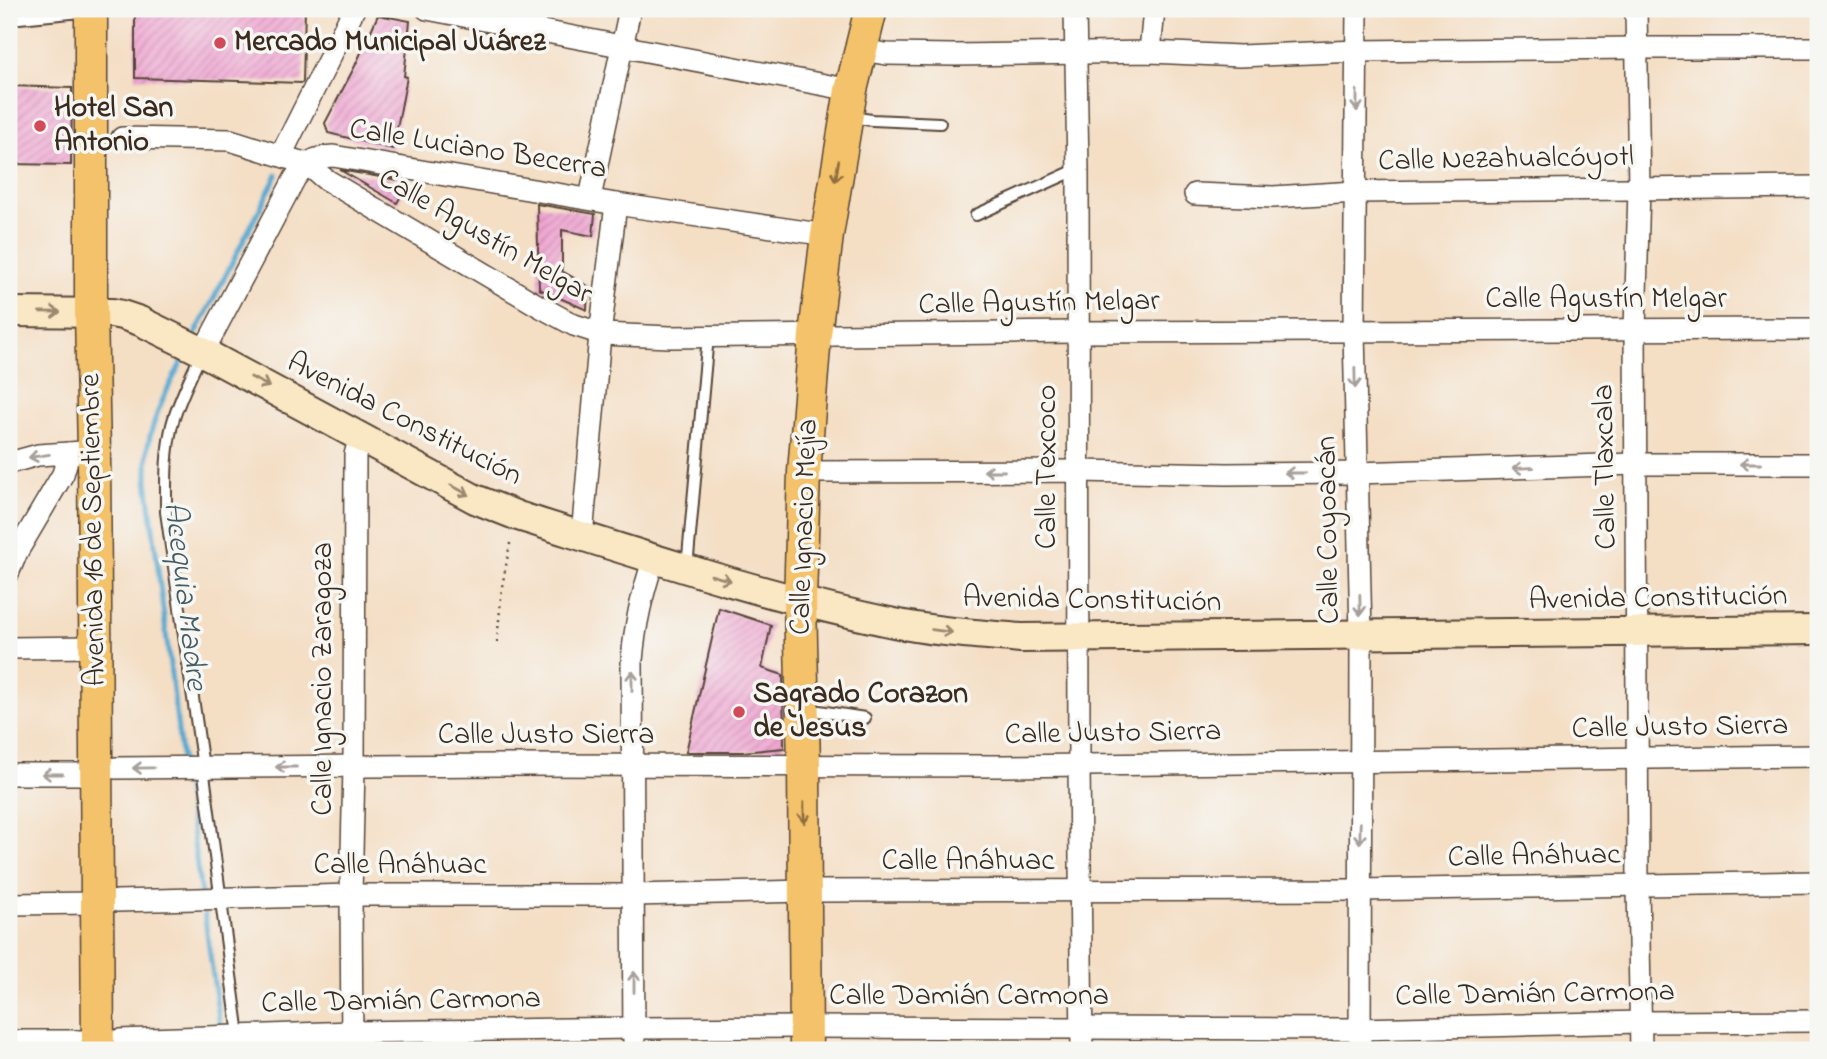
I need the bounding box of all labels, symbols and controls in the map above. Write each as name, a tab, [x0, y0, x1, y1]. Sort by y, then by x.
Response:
place label: Mercado Municipal Juárez	[234, 21, 547, 65]
marker: Mercado Municipal Juárez	[212, 35, 228, 51]
place label: Hotel San Antonio	[54, 87, 174, 165]
one-way arrow	[1350, 90, 1364, 113]
street label: Calle Luciano Becerra	[346, 108, 610, 192]
marker: Hotel San Antonio	[32, 118, 48, 134]
street label: Calle Nezahualcóyotl	[1378, 136, 1634, 184]
street label: Calle Agustín Melgar	[369, 158, 601, 317]
one-way arrow	[830, 159, 843, 182]
street label: Calle Agustín Melgar	[1485, 278, 1727, 322]
street label: Calle Agustín Melgar	[918, 280, 1161, 328]
one-way arrow	[38, 306, 61, 319]
street label: Avenida Constitución	[279, 342, 529, 498]
one-way arrow	[1349, 366, 1362, 389]
street label: Avenida 16 de Septiembre	[69, 373, 119, 687]
one-way arrow	[249, 375, 269, 389]
street label: Calle Tlaxcala	[1583, 384, 1629, 550]
street label: Calle Texcoco	[1026, 385, 1070, 549]
street label: Calle Ignacio Mejía	[779, 418, 831, 636]
street label: Calle Coyoacán	[1305, 435, 1353, 625]
one-way arrow	[28, 450, 51, 463]
one-way arrow	[1739, 457, 1762, 471]
one-way arrow	[1511, 461, 1534, 474]
one-way arrow	[983, 464, 1006, 478]
one-way arrow	[1284, 466, 1307, 480]
one-way arrow	[449, 483, 469, 497]
water label: Acequia Madre	[149, 499, 219, 695]
street label: Calle Ignacio Zaragoza	[302, 542, 346, 816]
one-way arrow	[710, 572, 732, 585]
street label: Avenida Constitución	[1528, 575, 1788, 623]
street label: Avenida Constitución	[962, 577, 1222, 625]
one-way arrow	[1354, 594, 1367, 617]
one-way arrow	[931, 624, 953, 637]
one-way arrow	[625, 670, 639, 693]
place label: Sagrado Corazon de Jesus	[753, 673, 968, 751]
marker: Sagrado Corazon de Jesus	[731, 704, 747, 720]
street label: Calle Justo Sierra	[1571, 704, 1789, 752]
street label: Calle Justo Sierra	[1004, 710, 1222, 758]
street label: Calle Justo Sierra	[438, 714, 654, 758]
one-way arrow	[275, 760, 298, 774]
one-way arrow	[132, 761, 155, 775]
one-way arrow	[41, 767, 64, 781]
one-way arrow	[797, 802, 811, 825]
one-way arrow	[1353, 821, 1367, 844]
street label: Calle Anáhuac	[1447, 833, 1622, 881]
street label: Calle Anáhuac	[882, 840, 1055, 884]
street label: Calle Anáhuac	[314, 844, 487, 888]
one-way arrow	[627, 971, 641, 994]
street label: Calle Damián Carmona	[1395, 971, 1675, 1019]
street label: Calle Damián Carmona	[829, 975, 1109, 1019]
street label: Calle Damián Carmona	[261, 978, 541, 1026]

